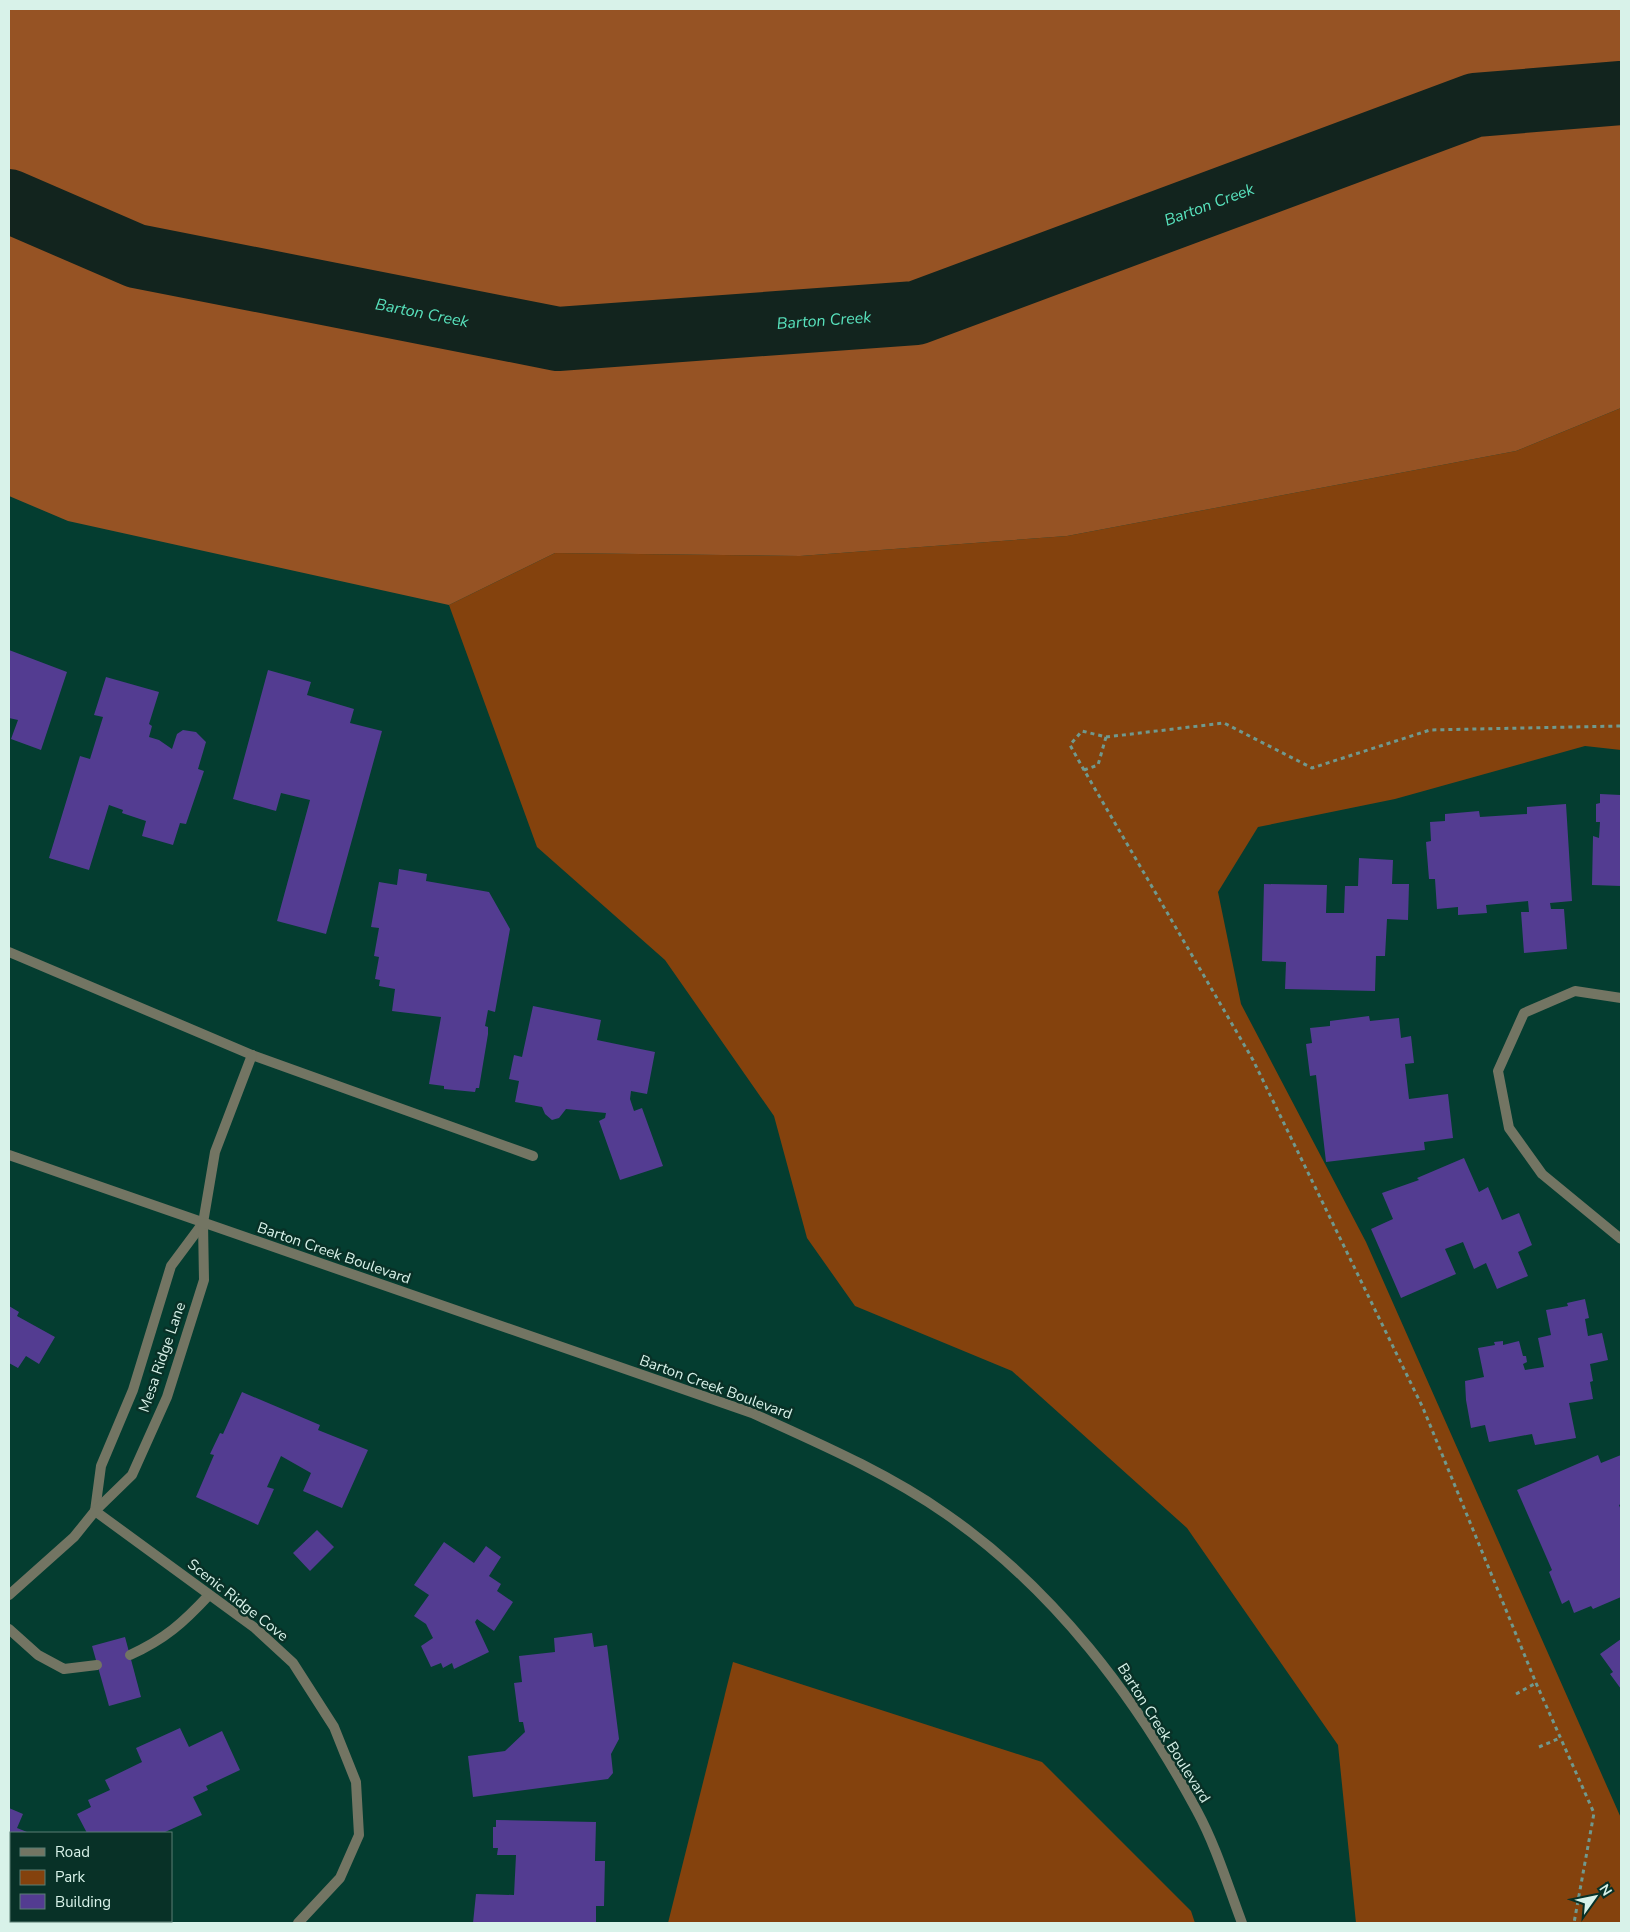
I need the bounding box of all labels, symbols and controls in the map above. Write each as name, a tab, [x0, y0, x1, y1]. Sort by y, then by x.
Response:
water label: Barton Creek	[1161, 178, 1258, 232]
water label: Barton Creek	[373, 293, 471, 333]
water label: Barton Creek	[776, 306, 873, 335]
street label: Barton Creek Boulevard	[255, 1217, 413, 1289]
street label: Mesa Ridge Lane	[134, 1299, 190, 1415]
street label: Barton Creek Boulevard	[637, 1350, 795, 1424]
street label: Scenic Ridge Cove	[183, 1554, 293, 1646]
street label: Barton Creek Boulevard	[1113, 1659, 1215, 1807]
legend	[10, 1832, 172, 1922]
text: Road	[55, 1842, 90, 1862]
text: Park	[55, 1867, 85, 1887]
north arrow	[1570, 1872, 1620, 1922]
text: N	[1595, 1881, 1616, 1900]
text: Building	[55, 1892, 111, 1912]

